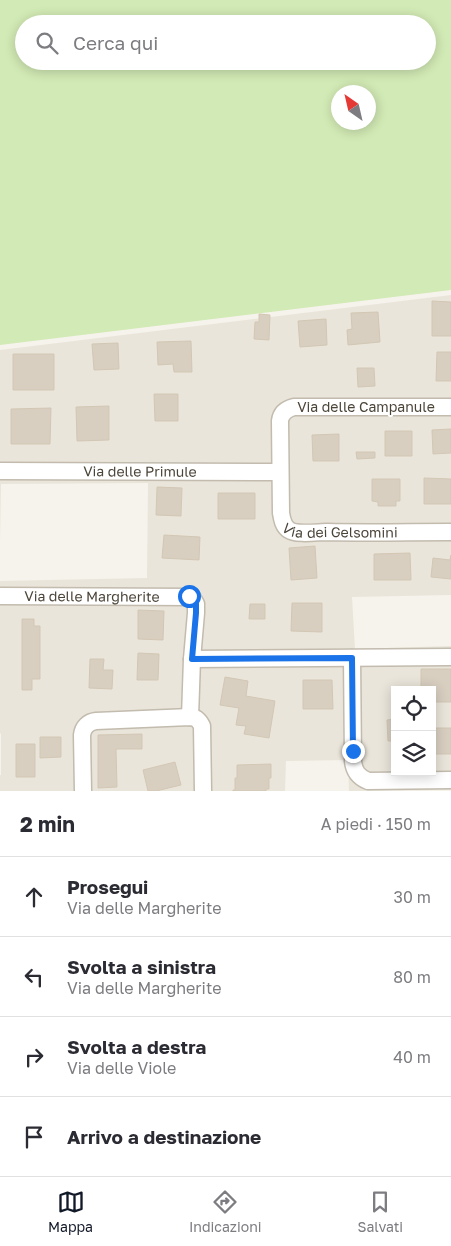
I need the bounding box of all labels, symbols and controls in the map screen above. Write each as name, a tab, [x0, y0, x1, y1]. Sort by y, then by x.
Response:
search box	[15, 15, 436, 70]
icon: search	[33, 29, 61, 57]
text: Cerca qui	[73, 31, 158, 54]
north arrow	[331, 85, 376, 130]
street label: Via delle Campanule	[297, 398, 435, 415]
street label: Via delle Primule	[83, 462, 197, 480]
street label: Via dei Gelsomini	[279, 519, 398, 541]
route start	[178, 585, 201, 608]
street label: Via delle Margherite	[24, 587, 160, 605]
map controls	[391, 686, 436, 776]
button: locate	[391, 686, 436, 731]
button: layers	[391, 731, 436, 776]
route end	[342, 740, 365, 763]
text: 2 min	[20, 811, 75, 837]
text: A piedi · 150 m	[321, 814, 431, 834]
text: Prosegui	[67, 875, 148, 898]
icon: ahead	[20, 883, 48, 911]
text: 30 m	[394, 887, 431, 907]
text: Via delle Margherite	[67, 898, 222, 918]
text: Svolta a sinistra	[67, 955, 216, 978]
icon: left	[20, 963, 48, 991]
text: 80 m	[393, 967, 431, 987]
text: Via delle Margherite	[67, 978, 222, 998]
text: Svolta a destra	[67, 1035, 206, 1058]
icon: right	[20, 1043, 48, 1071]
text: 40 m	[393, 1047, 431, 1067]
text: Via delle Viole	[67, 1058, 176, 1078]
icon: arrive	[20, 1123, 48, 1151]
text: Arrivo a destinazione	[67, 1125, 261, 1148]
tab: Mappa	[48, 1188, 93, 1235]
tab: Indicazioni	[189, 1188, 262, 1235]
tab: Salvati	[357, 1188, 403, 1235]

